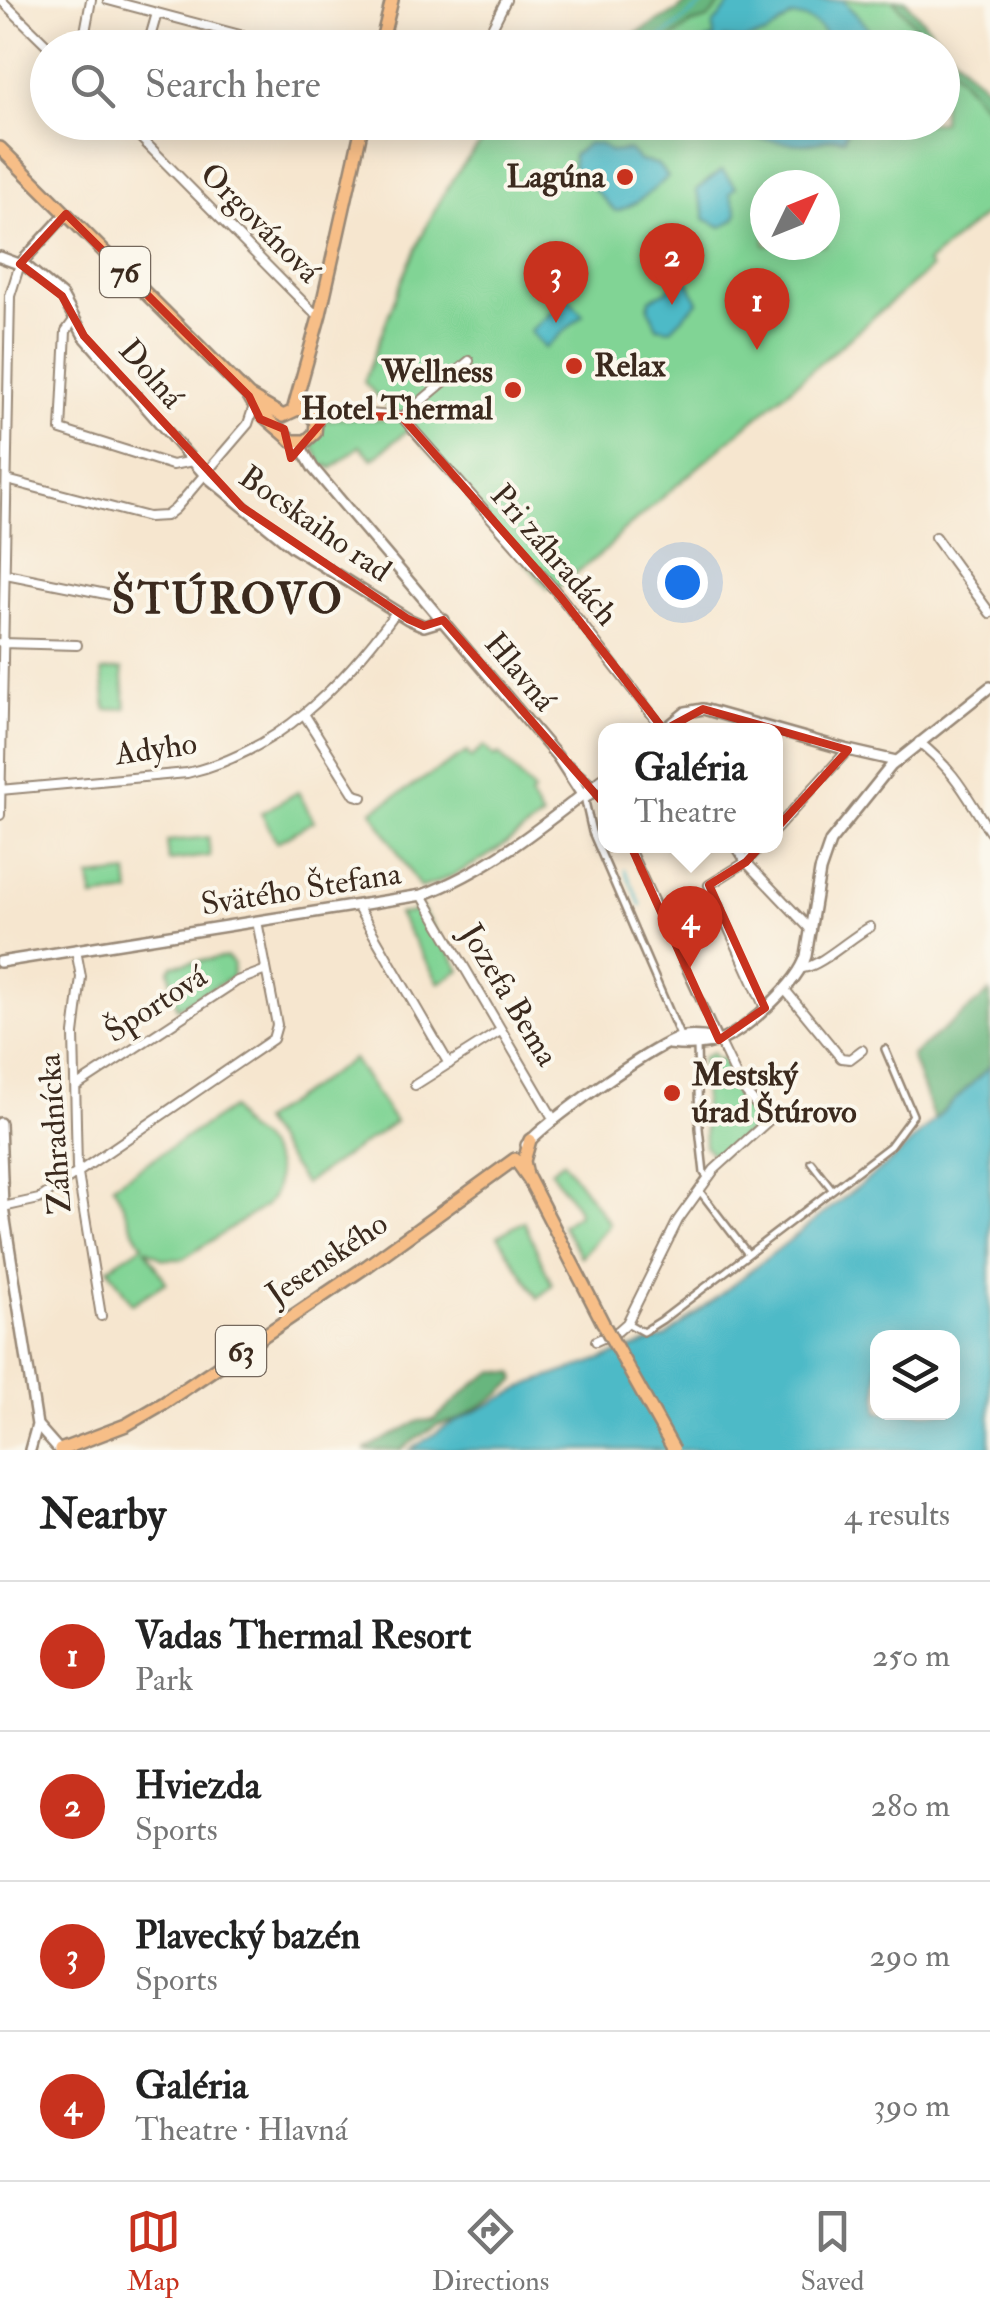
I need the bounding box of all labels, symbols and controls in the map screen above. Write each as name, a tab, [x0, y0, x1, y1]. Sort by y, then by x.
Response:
search box	[30, 30, 960, 140]
icon: search	[65, 58, 120, 113]
text: Search here	[145, 61, 321, 109]
street label: Orgovánová	[191, 154, 329, 292]
place label: Lagúna	[506, 157, 606, 197]
marker: Lagúna	[614, 166, 636, 188]
north arrow	[750, 170, 840, 260]
pin: 2	[640, 222, 704, 305]
pin: 3	[524, 240, 588, 323]
road number: 76	[100, 247, 150, 297]
pin: 1	[724, 268, 790, 350]
street label: Dolná	[110, 331, 193, 418]
place label: Relax	[594, 346, 666, 386]
place label: Wellness Hotel Thermal	[301, 352, 494, 429]
marker: Relax	[563, 355, 585, 377]
marker: Wellness Hotel Thermal	[502, 379, 524, 401]
street label: Bocskaiho rad	[231, 457, 399, 591]
street label: Pri záhradách	[482, 476, 627, 634]
your location	[657, 557, 708, 608]
district label: ŠTÚROVO	[112, 571, 344, 626]
street label: Hlavná	[476, 624, 565, 720]
street label: Adyho	[112, 723, 199, 775]
popup	[598, 723, 783, 853]
text: Galéria	[634, 744, 747, 792]
text: Theatre	[634, 792, 737, 832]
street label: Svätého Štefana	[198, 852, 405, 925]
pin: 4	[658, 886, 722, 968]
street label: Jozefa Bema	[450, 916, 568, 1074]
street label: Športová	[97, 955, 215, 1052]
street label: Záhradnícka	[29, 1052, 81, 1216]
place label: Mestský úrad Štúrovo	[691, 1055, 857, 1132]
marker: Mestský úrad Štúrovo	[661, 1082, 683, 1104]
street label: Jesenského	[258, 1204, 395, 1315]
road number: 63	[216, 1326, 266, 1376]
map controls	[870, 1330, 960, 1420]
button: layers	[870, 1330, 960, 1420]
text: Nearby	[40, 1489, 166, 1541]
text: 4 results	[844, 1495, 950, 1535]
text: Vadas Thermal Resort	[135, 1612, 471, 1660]
text: 1	[67, 1636, 78, 1676]
text: 250 m	[872, 1636, 950, 1676]
text: Park	[135, 1660, 193, 1700]
text: Hviezda	[135, 1762, 261, 1810]
text: 2	[64, 1786, 81, 1826]
text: 280 m	[871, 1786, 950, 1826]
text: Sports	[135, 1810, 218, 1850]
text: Plavecký bazén	[135, 1912, 360, 1960]
text: 3	[66, 1936, 79, 1976]
text: 290 m	[869, 1936, 950, 1976]
text: Sports	[135, 1960, 218, 2000]
text: Galéria	[135, 2062, 248, 2110]
text: 4	[64, 2086, 81, 2126]
text: 390 m	[873, 2086, 950, 2126]
text: Theatre · Hlavná	[135, 2110, 348, 2150]
tab: Map	[126, 2204, 181, 2299]
tab: Directions	[432, 2204, 549, 2299]
tab: Saved	[800, 2204, 864, 2299]

